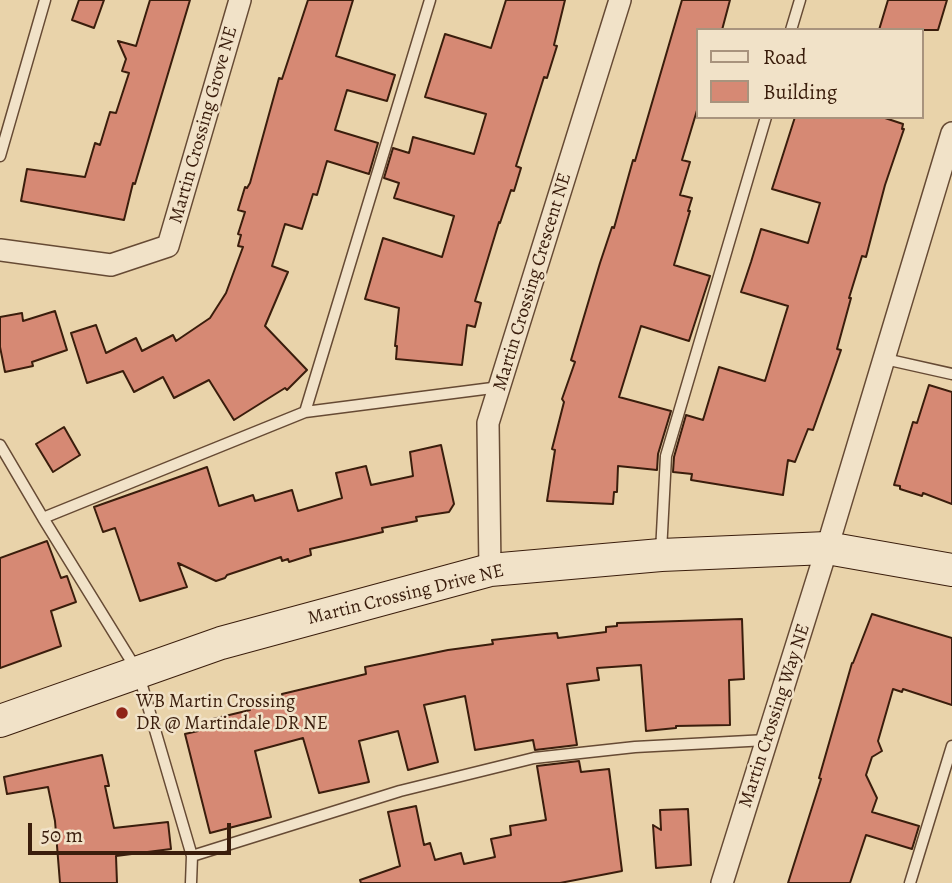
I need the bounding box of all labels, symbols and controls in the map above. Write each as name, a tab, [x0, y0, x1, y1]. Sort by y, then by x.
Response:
street label: Martin Crossing Grove NE	[165, 24, 243, 226]
legend	[696, 28, 924, 119]
text: Road	[763, 43, 807, 71]
text: Building	[763, 78, 837, 106]
street label: Martin Crossing Crescent NE	[489, 170, 577, 394]
street label: Martin Crossing Drive NE	[305, 560, 507, 630]
street label: Martin Crossing Way NE	[734, 621, 816, 811]
place label: WB Martin Crossing DR @ Martindale DR NE	[136, 691, 328, 735]
marker: WB Martin Crossing DR @ Martindale DR NE	[114, 705, 130, 721]
scale bar	[32, 810, 234, 854]
text: 50 m	[41, 821, 83, 849]

